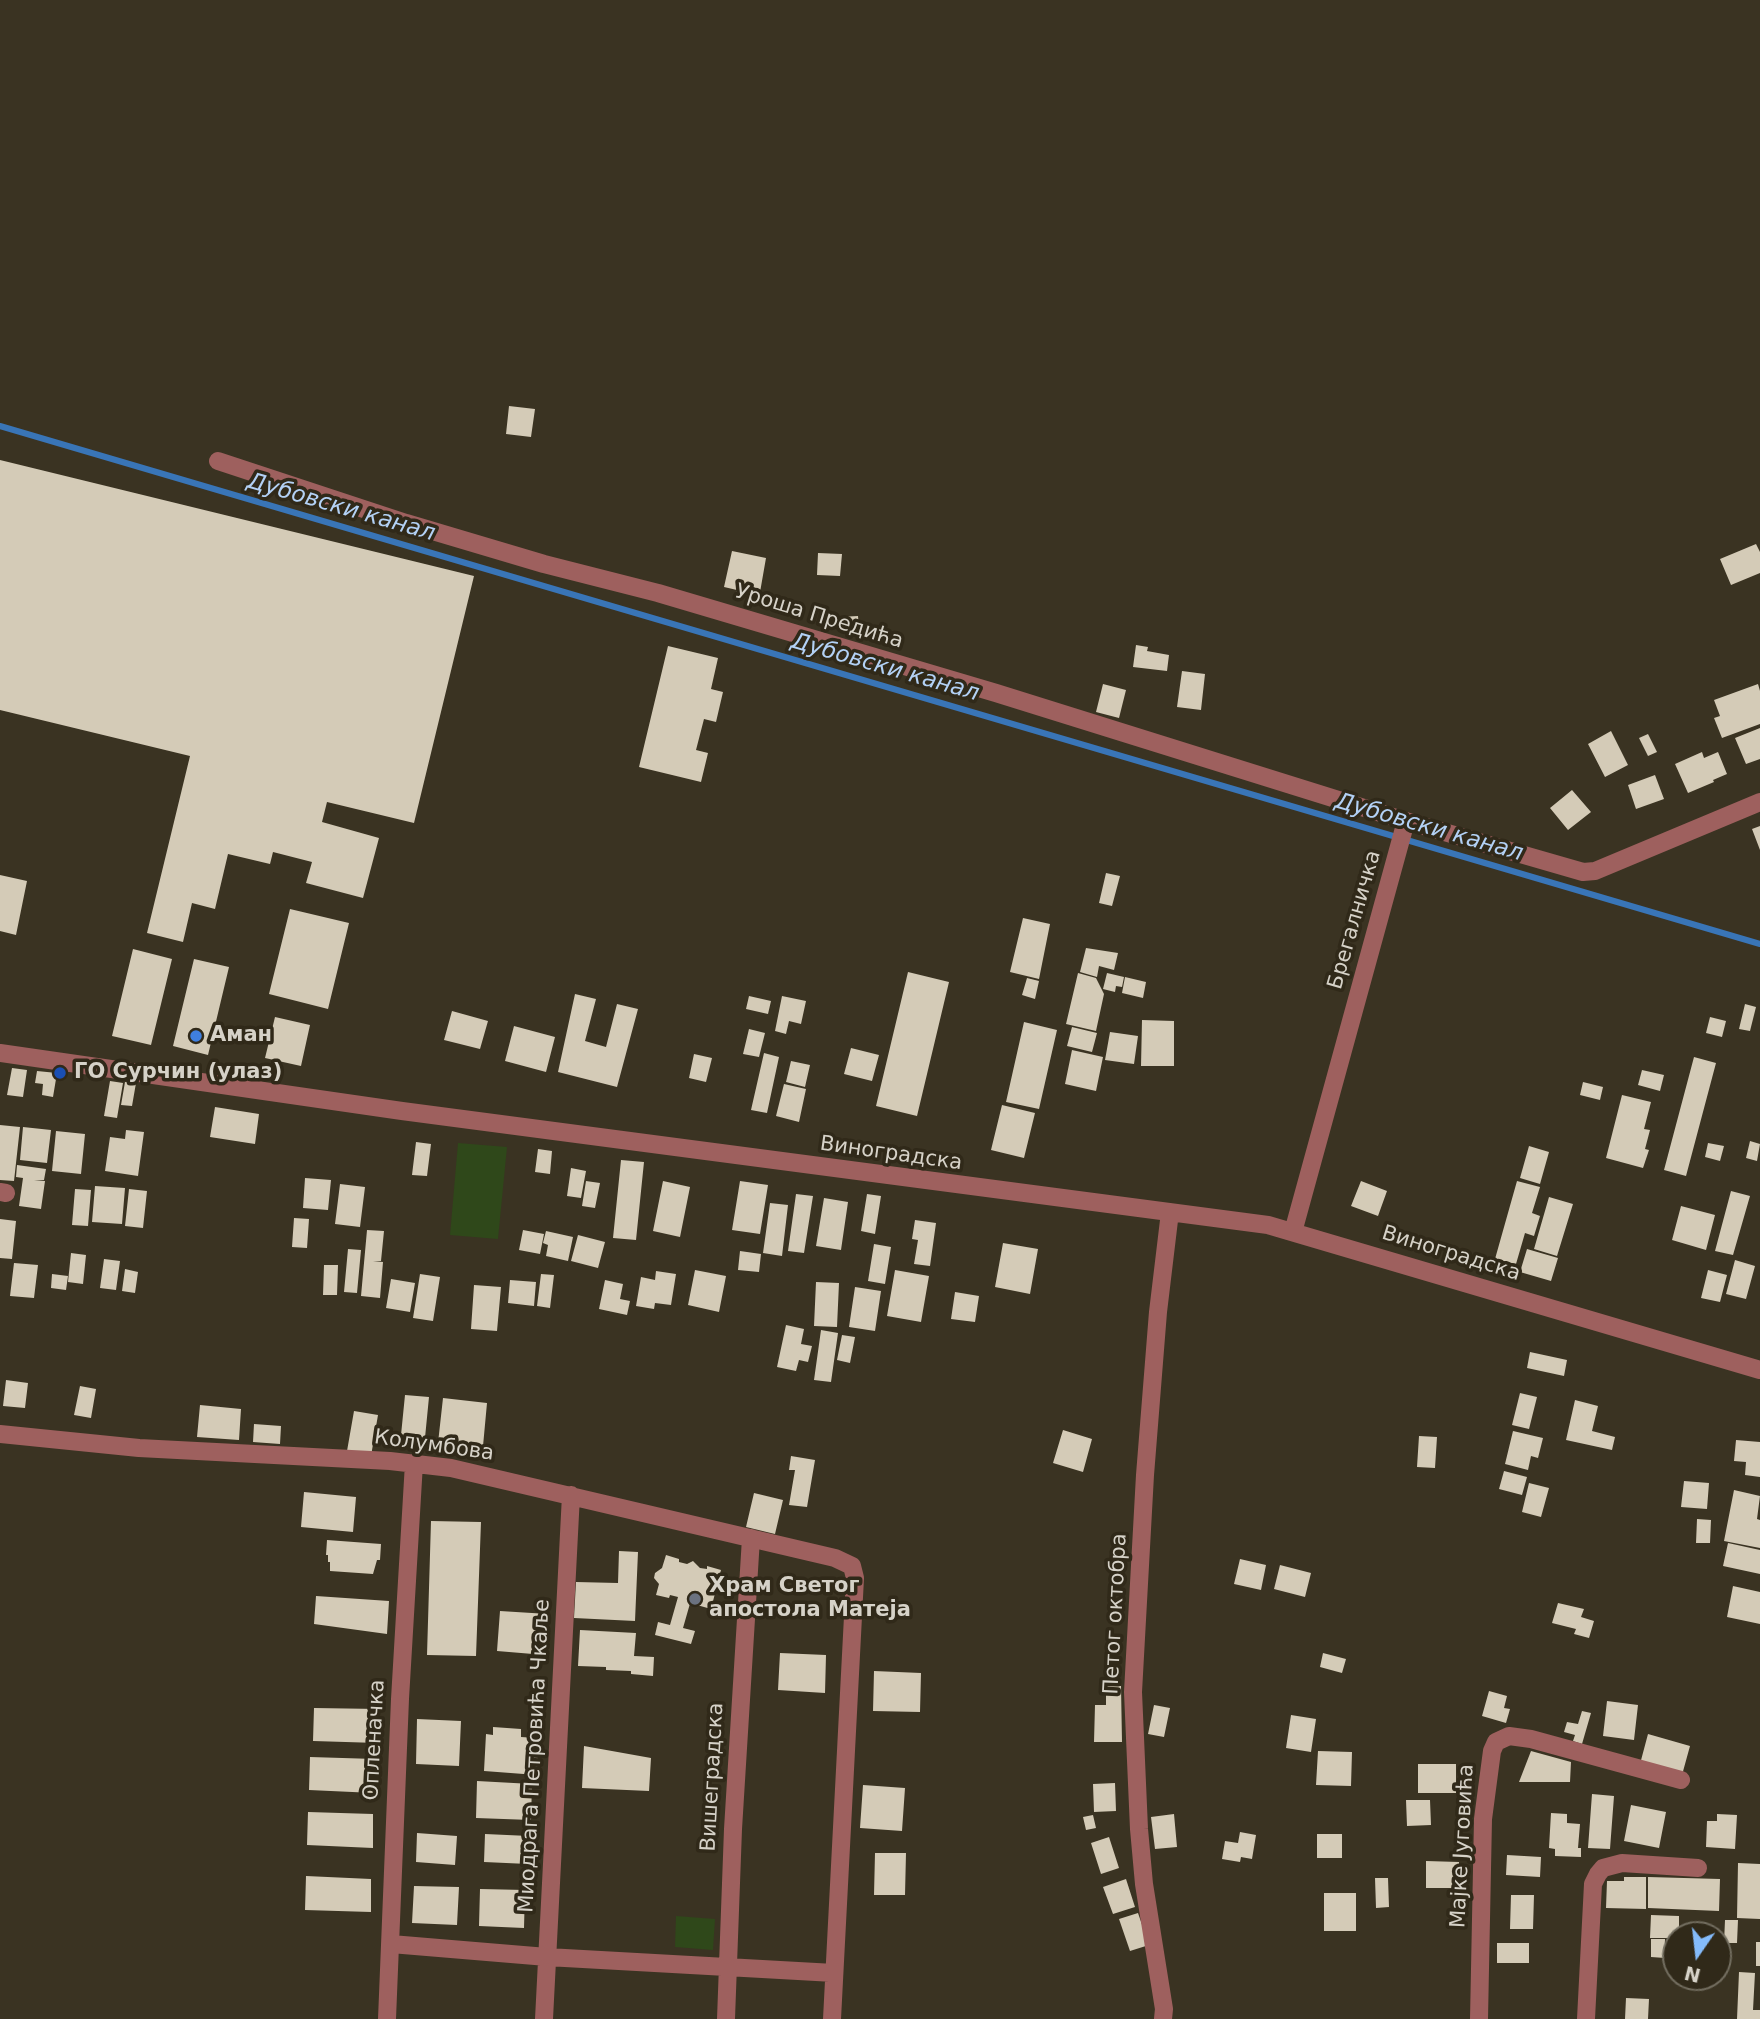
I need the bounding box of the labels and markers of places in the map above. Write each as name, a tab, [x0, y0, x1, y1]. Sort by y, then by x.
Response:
place label: Аман	[210, 1023, 272, 1049]
marker: Аман	[188, 1028, 204, 1044]
place label: ГО Сурчин (улаз)	[74, 1060, 282, 1086]
marker: ГО Сурчин (улаз)	[52, 1065, 68, 1081]
place label: Храм Светог апостола Матеја	[709, 1574, 911, 1624]
marker: Храм Светог апостола Матеја	[687, 1591, 703, 1607]

